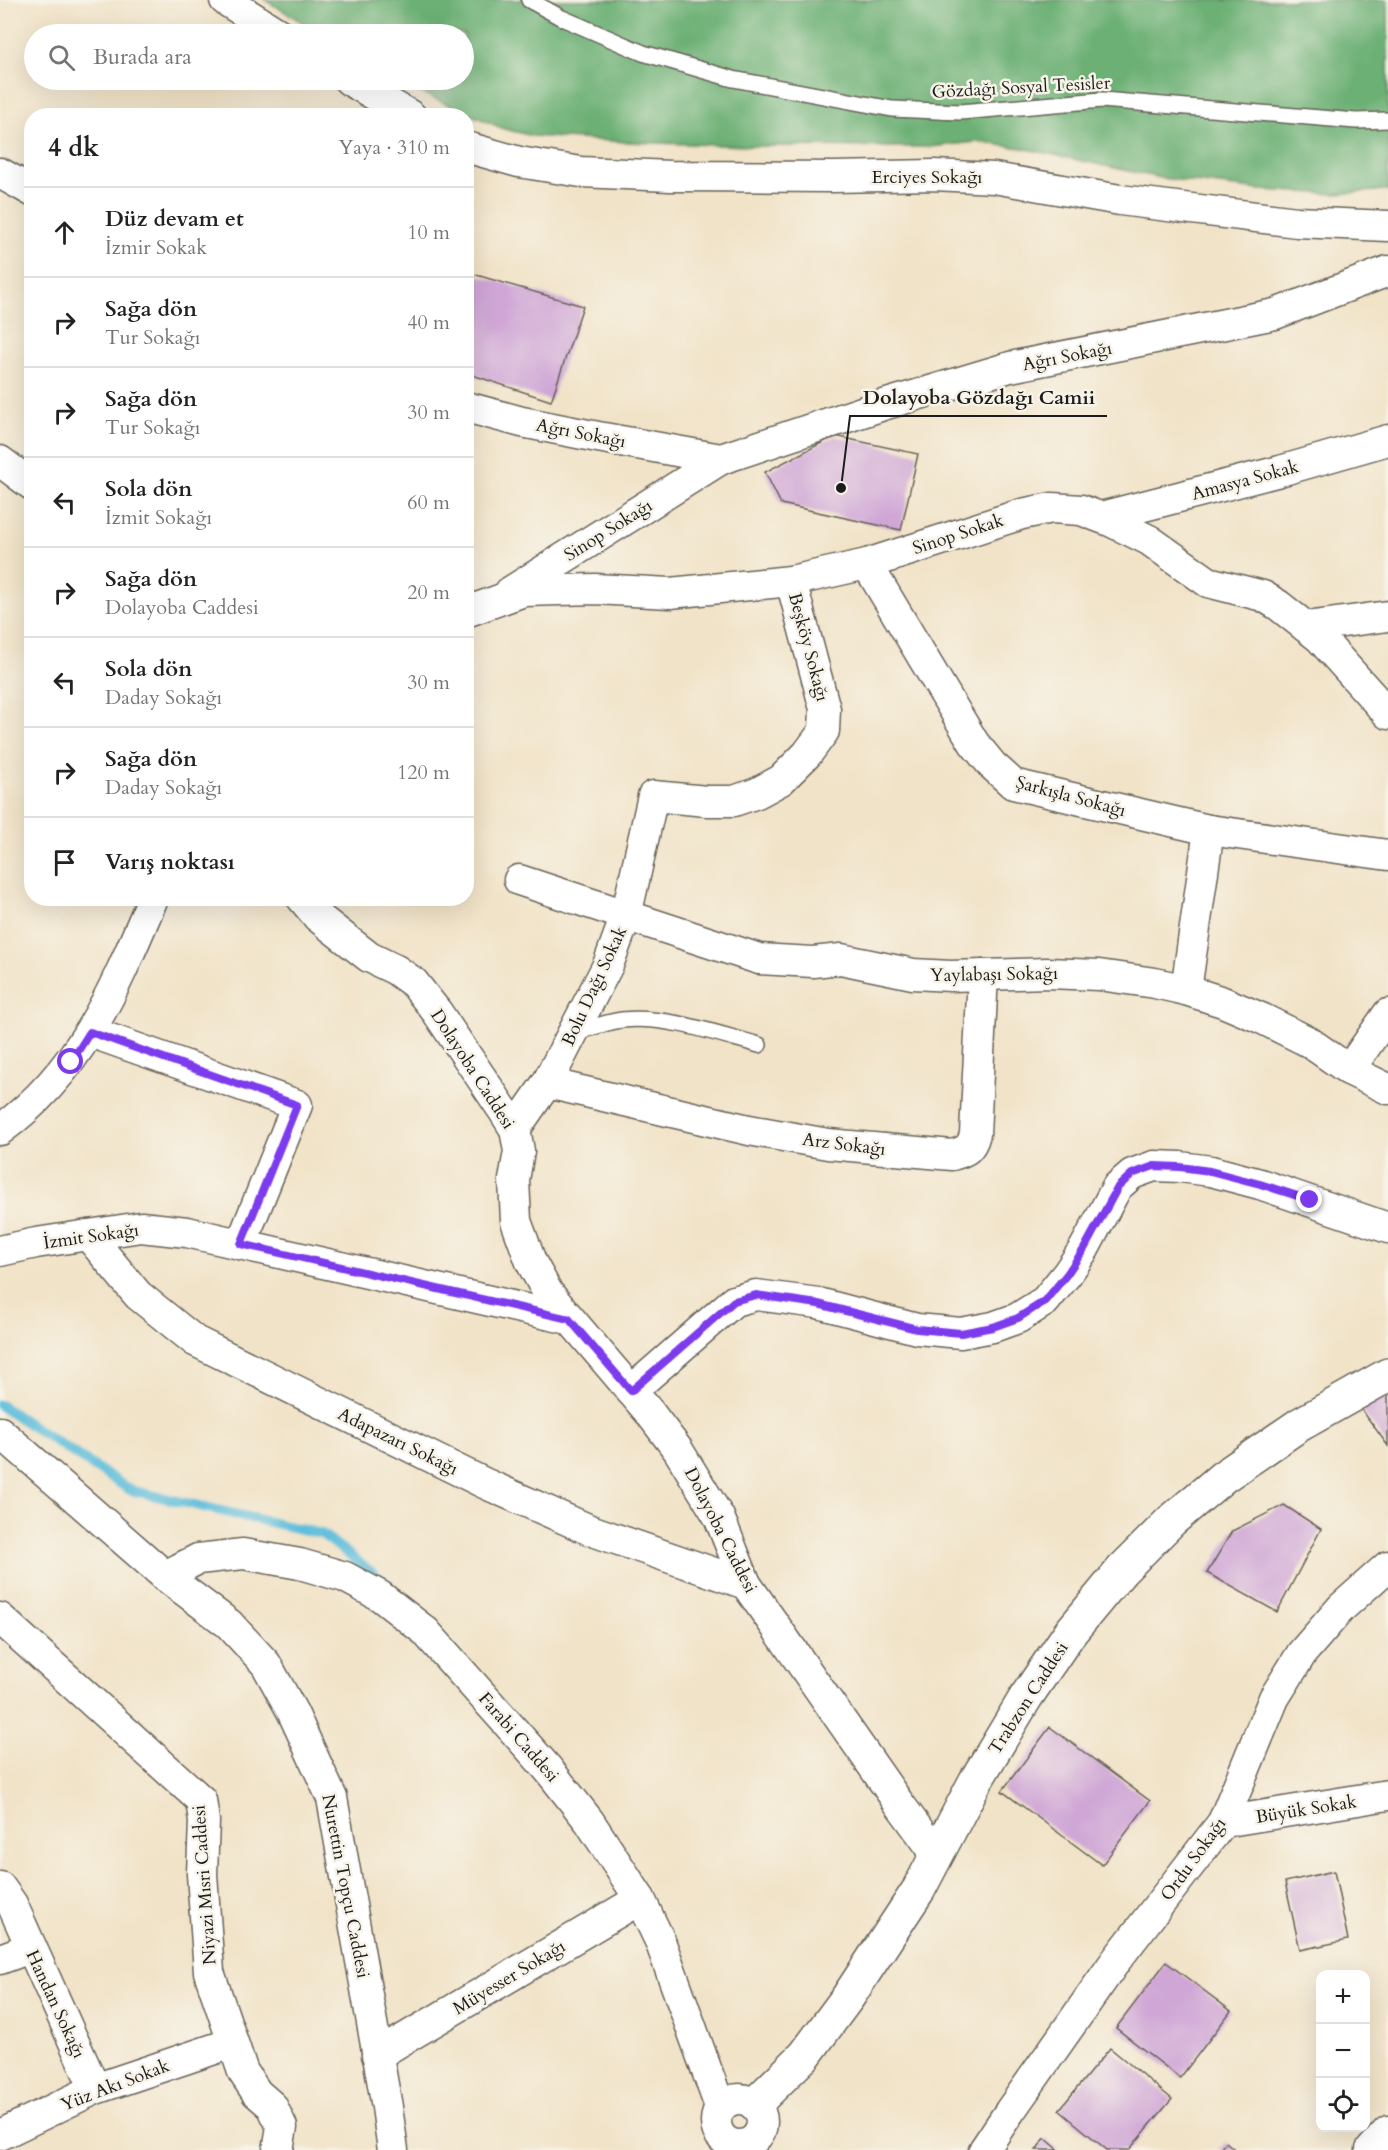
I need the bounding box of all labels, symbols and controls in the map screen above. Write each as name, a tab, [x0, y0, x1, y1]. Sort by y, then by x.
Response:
search box	[24, 24, 474, 90]
icon: search	[45, 41, 78, 74]
text: Burada ara	[93, 42, 192, 72]
street label: Gözdağı Sosyal Tesisler	[931, 70, 1111, 105]
text: 4 dk	[48, 130, 99, 165]
text: Yaya · 310 m	[338, 134, 450, 161]
street label: Erciyes Sokağı	[872, 165, 982, 190]
text: Düz devam et	[105, 204, 244, 234]
icon: ahead	[48, 216, 81, 249]
text: 10 m	[407, 219, 450, 246]
text: İzmir Sokak	[105, 234, 207, 261]
text: Sağa dön	[105, 294, 197, 324]
icon: right	[48, 306, 81, 339]
text: 40 m	[407, 309, 450, 336]
text: Tur Sokağı	[105, 324, 200, 351]
street label: Ağrı Sokağı	[1020, 336, 1114, 377]
callout: Dolayoba Gözdağı Camii	[850, 378, 1107, 416]
text: Sağa dön	[105, 384, 197, 414]
text: Dolayoba Gözdağı Camii	[863, 384, 1095, 411]
icon: right	[48, 396, 81, 429]
text: 30 m	[407, 399, 450, 426]
street label: Ağrı Sokağı	[534, 413, 628, 454]
text: Tur Sokağı	[105, 414, 200, 441]
street label: Amasya Sokak	[1189, 454, 1302, 507]
text: Sola dön	[105, 474, 192, 504]
icon: left	[48, 486, 81, 519]
text: 60 m	[407, 489, 450, 516]
street label: Sinop Sokağı	[559, 493, 657, 567]
text: İzmit Sokağı	[105, 504, 212, 531]
street label: Sinop Sokak	[909, 508, 1007, 561]
text: Sağa dön	[105, 564, 197, 594]
icon: right	[48, 576, 81, 609]
text: 20 m	[407, 579, 450, 606]
street label: Beşköy Sokağı	[782, 590, 835, 704]
text: Dolayoba Caddesi	[105, 594, 259, 621]
text: Sola dön	[105, 654, 192, 684]
icon: left	[48, 666, 81, 699]
text: 30 m	[407, 669, 450, 696]
text: Daday Sokağı	[105, 684, 222, 711]
text: Sağa dön	[105, 744, 197, 774]
icon: right	[48, 756, 81, 789]
text: 120 m	[397, 759, 450, 786]
street label: Şarkışla Sokağı	[1013, 770, 1128, 823]
text: Daday Sokağı	[105, 774, 222, 801]
icon: arrive	[48, 846, 81, 879]
text: Varış noktası	[105, 847, 235, 877]
street label: Bolu Dağı Sokak	[556, 922, 633, 1050]
street label: Yaylabaşı Sokağı	[930, 961, 1058, 988]
street label: Dolayoba Caddesi	[424, 1005, 521, 1134]
route start	[57, 1048, 83, 1074]
street label: Arz Sokağı	[801, 1127, 887, 1162]
route end	[1296, 1186, 1322, 1212]
street label: İzmit Sokağı	[42, 1217, 140, 1256]
street label: Adapazarı Sokağı	[333, 1401, 462, 1481]
street label: Dolayoba Caddesi	[678, 1463, 763, 1597]
street label: Trabzon Caddesi	[983, 1637, 1074, 1760]
street label: Farabi Caddesi	[472, 1687, 565, 1788]
street label: Büyük Sokak	[1254, 1789, 1359, 1830]
street label: Nurettin Topçu Caddesi	[315, 1792, 376, 1980]
street label: Niyazi Mısri Caddesi	[186, 1804, 223, 1966]
street label: Ordu Sokağı	[1155, 1812, 1232, 1906]
street label: Müyesser Sokağı	[448, 1934, 570, 2021]
street label: Handan Sokağı	[20, 1946, 92, 2062]
map controls	[1316, 1970, 1370, 2132]
button: +	[1316, 1970, 1370, 2024]
button: −	[1316, 2024, 1370, 2078]
street label: Yüz Akı Sokak	[57, 2053, 173, 2118]
button: locate	[1316, 2078, 1370, 2132]

